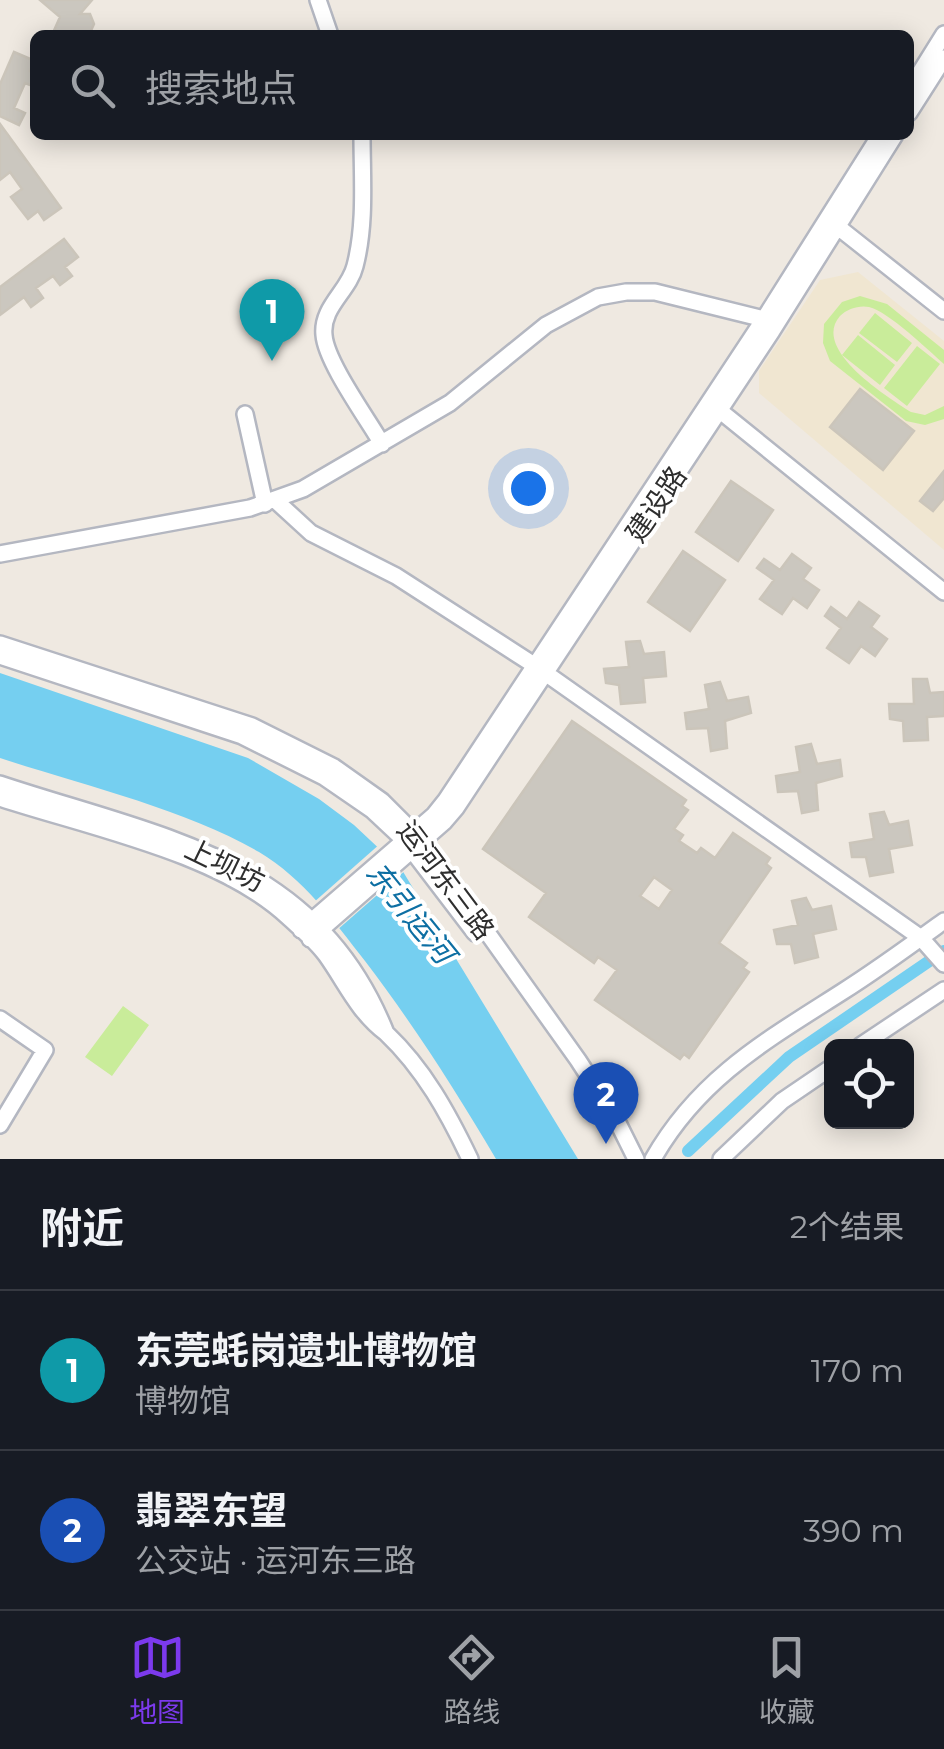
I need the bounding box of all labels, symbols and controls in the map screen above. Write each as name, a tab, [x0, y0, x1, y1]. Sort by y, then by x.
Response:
search box	[30, 30, 914, 140]
icon: search	[65, 58, 120, 113]
text: 搜索地点	[145, 65, 297, 112]
pin: 1	[240, 278, 304, 361]
street label: 建设路	[618, 460, 694, 548]
your location	[503, 463, 554, 514]
street label: 运河东三路	[390, 814, 502, 946]
street label: 上坝坊	[180, 831, 270, 899]
water label: 东引运河	[358, 854, 466, 975]
map controls	[824, 1039, 914, 1129]
button: locate	[824, 1039, 914, 1129]
pin: 2	[574, 1062, 638, 1144]
text: 附近	[40, 1202, 124, 1254]
text: 2个结果	[790, 1207, 904, 1246]
text: 东莞蚝岗遗址博物馆	[135, 1327, 477, 1374]
text: 1	[66, 1351, 79, 1390]
text: 170 m	[811, 1351, 904, 1390]
text: 博物馆	[135, 1381, 231, 1420]
text: 翡翠东望	[135, 1487, 287, 1534]
text: 2	[63, 1511, 82, 1550]
text: 390 m	[803, 1511, 904, 1550]
text: 公交站 · 运河东三路	[135, 1541, 416, 1580]
tab: 地图	[129, 1630, 185, 1730]
tab: 路线	[444, 1630, 500, 1730]
tab: 收藏	[759, 1630, 815, 1730]

